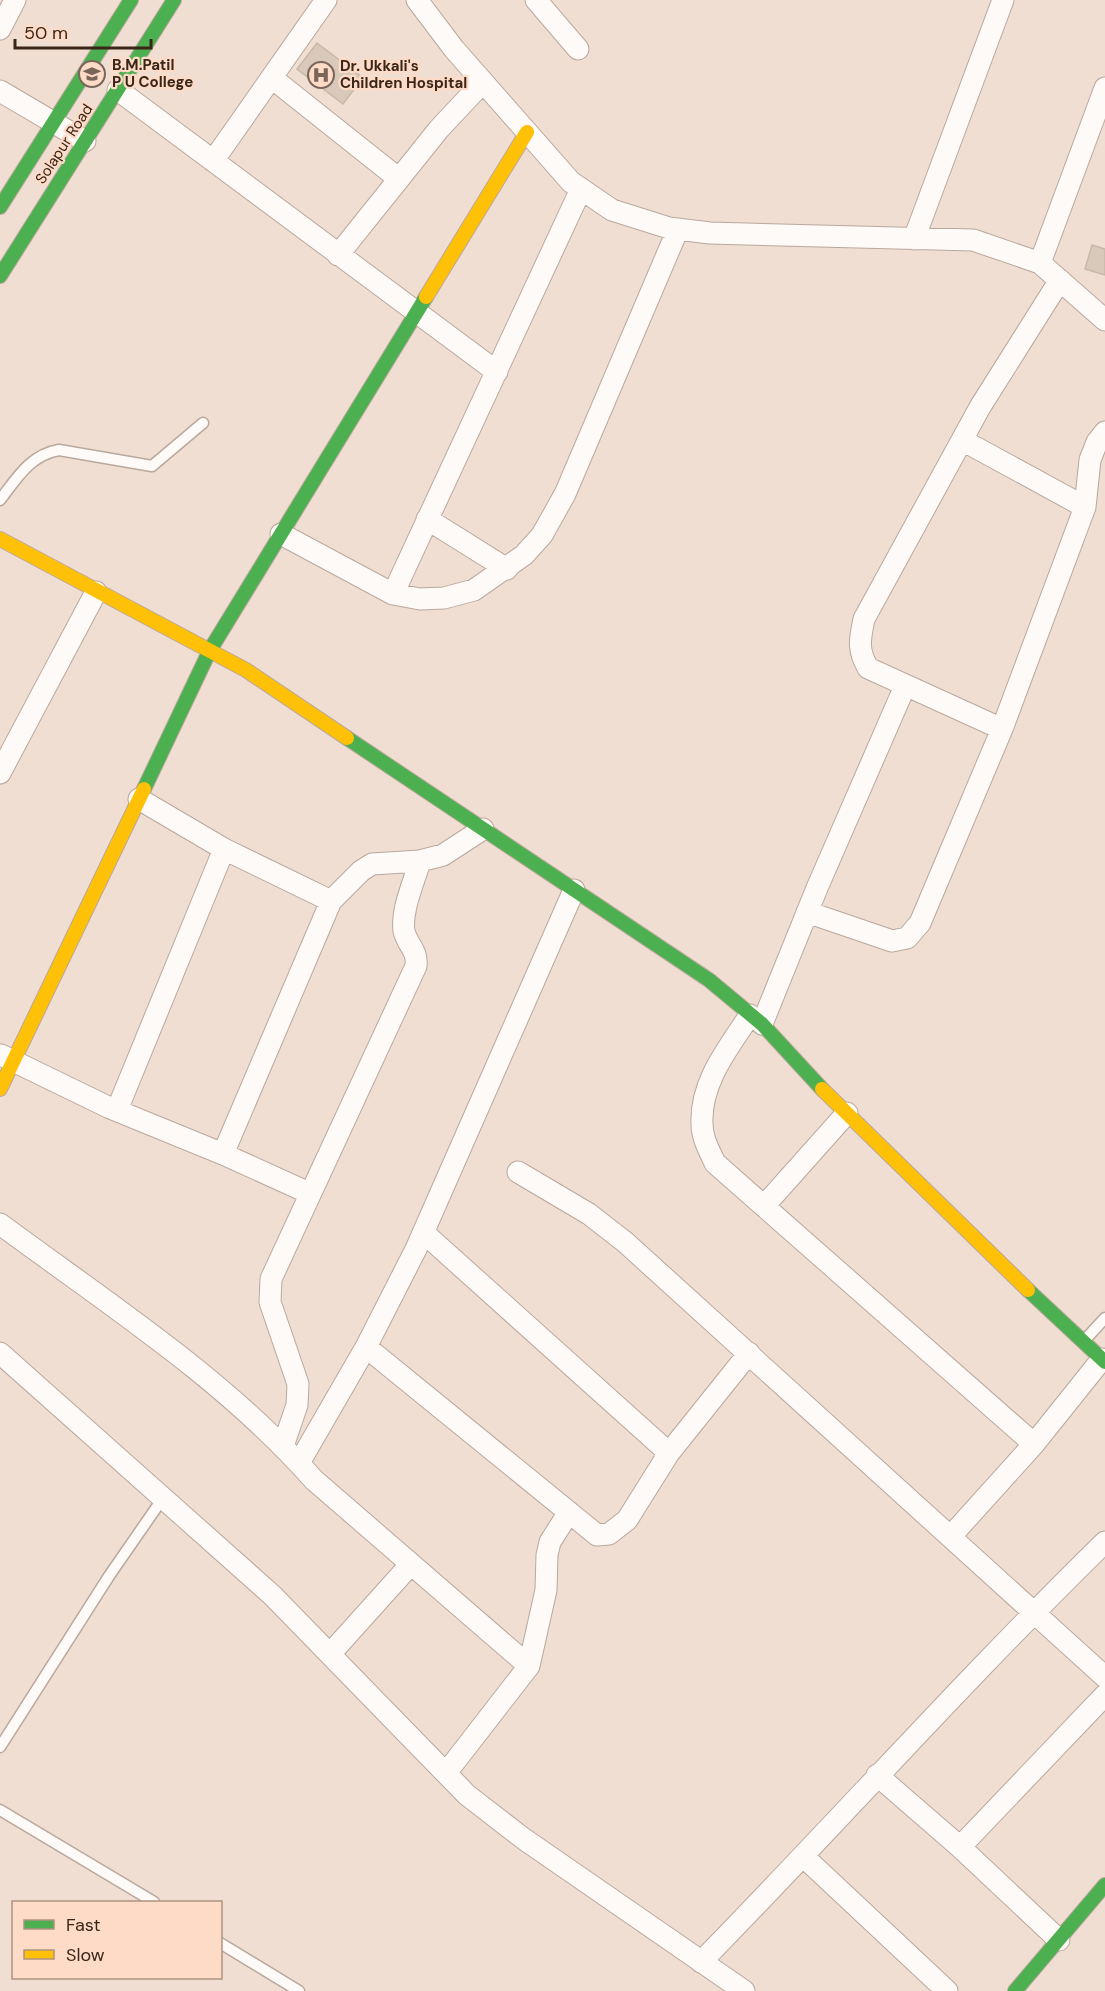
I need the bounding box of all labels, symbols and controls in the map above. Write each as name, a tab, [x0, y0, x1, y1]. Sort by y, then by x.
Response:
scale bar	[15, 12, 152, 50]
text: 50 m	[24, 21, 68, 45]
place label: B.M.Patil P U College	[112, 55, 193, 92]
place label: Dr. Ukkali's Children Hospital	[340, 56, 467, 93]
school or university icon: B.M.Patil P U College	[77, 59, 107, 89]
hospital icon: Dr. Ukkali's Children Hospital	[306, 60, 336, 90]
street label: Solapur Road	[31, 100, 97, 188]
legend	[12, 1901, 222, 1979]
text: Fast	[66, 1913, 101, 1937]
text: Slow	[66, 1943, 105, 1967]

